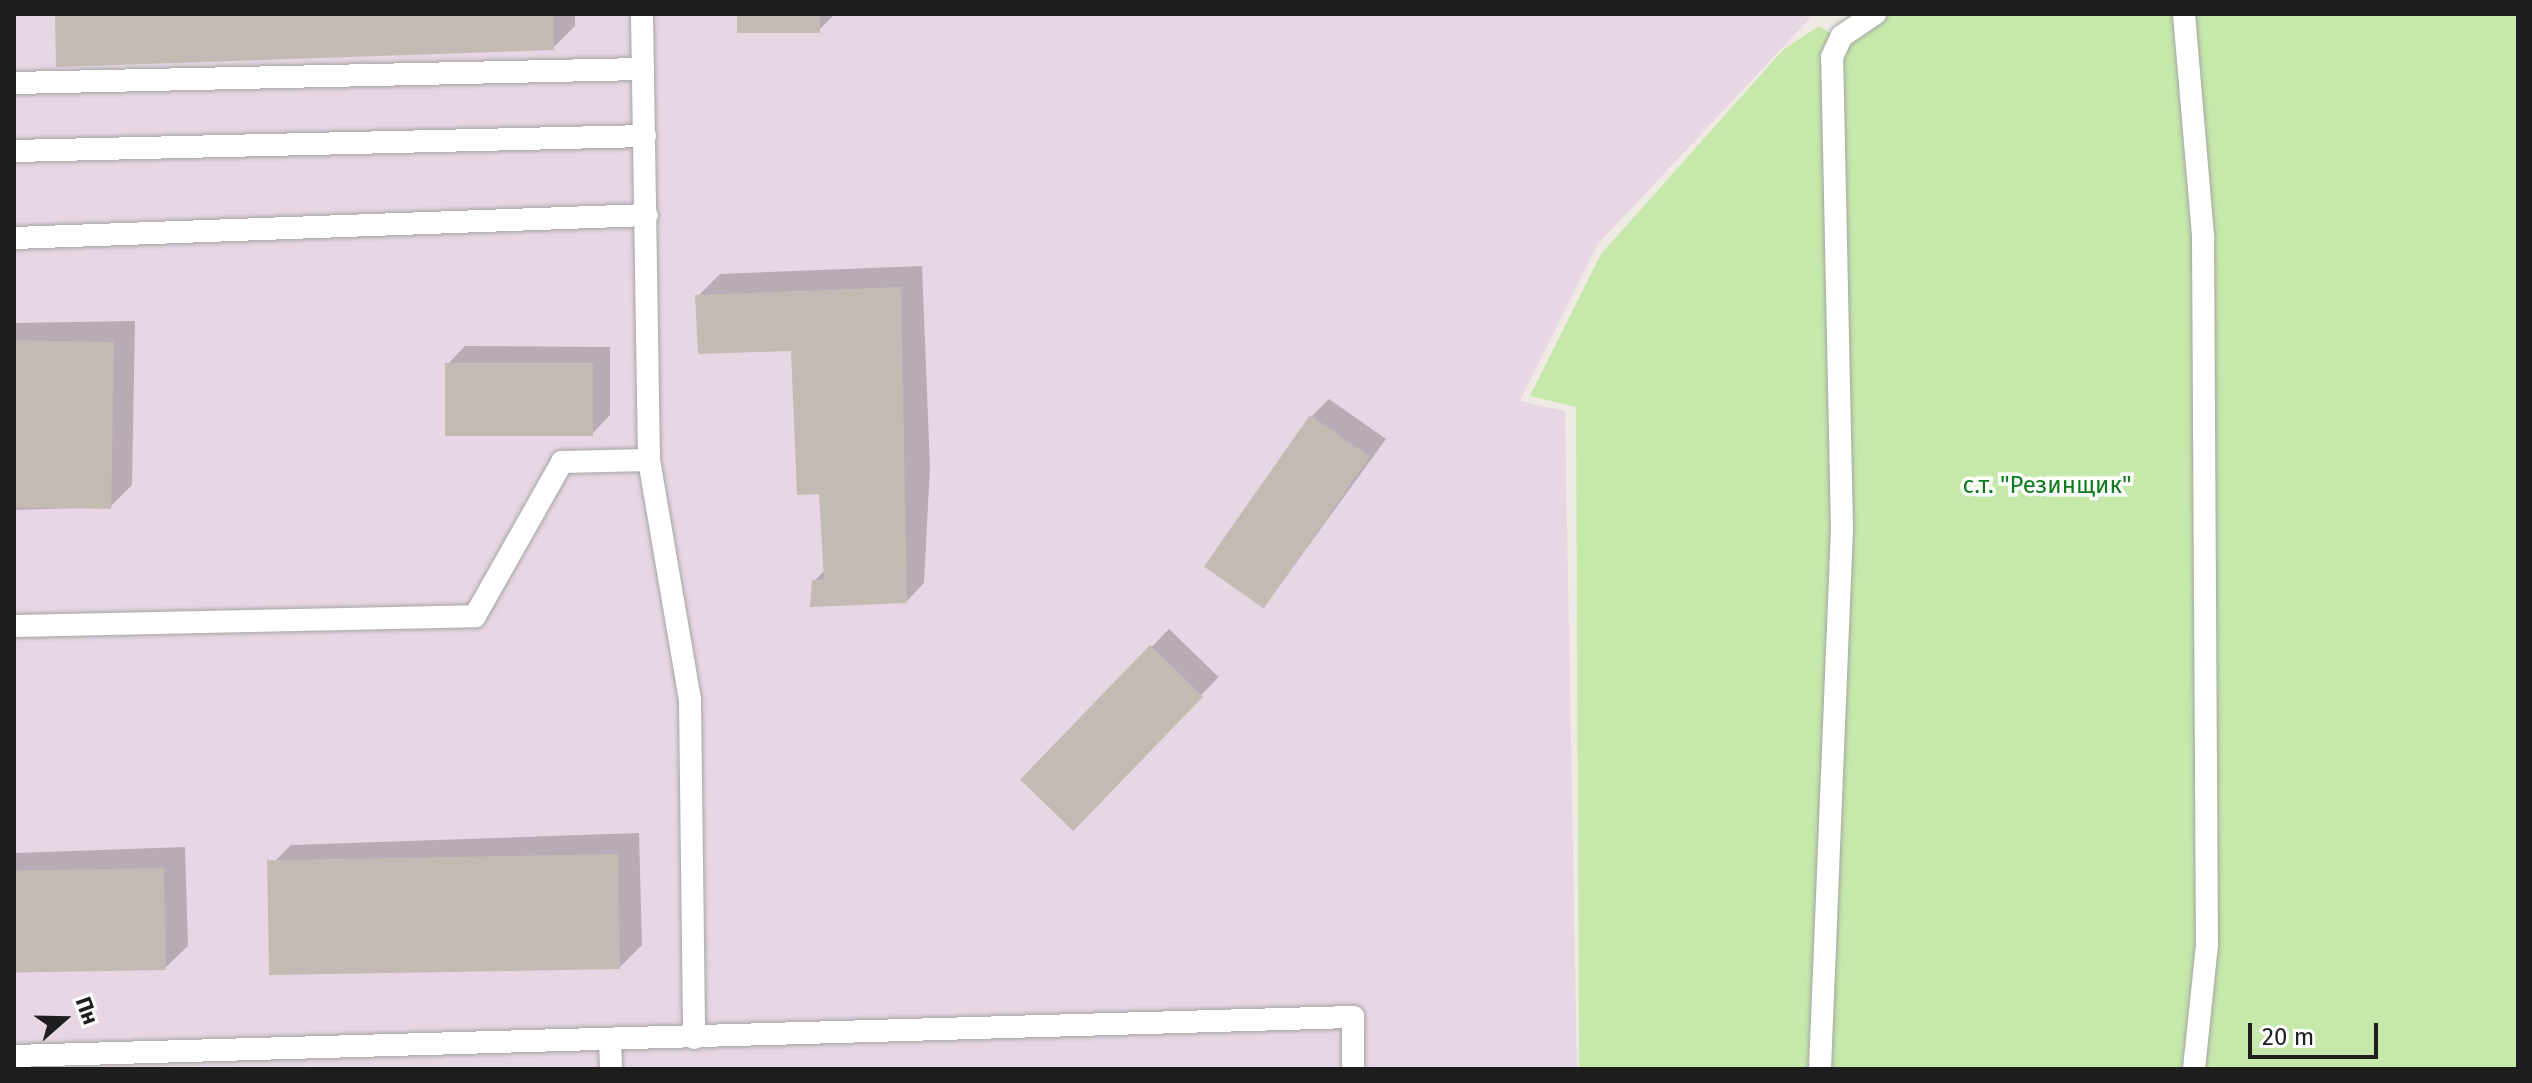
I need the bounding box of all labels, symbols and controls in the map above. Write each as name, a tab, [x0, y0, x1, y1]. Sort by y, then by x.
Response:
park label: с.т. "Резинщик"	[1963, 472, 2131, 500]
north arrow	[24, 979, 104, 1059]
text: Пн	[70, 993, 104, 1028]
scale bar	[2252, 1007, 2382, 1057]
text: 20 m	[2262, 1023, 2314, 1051]

